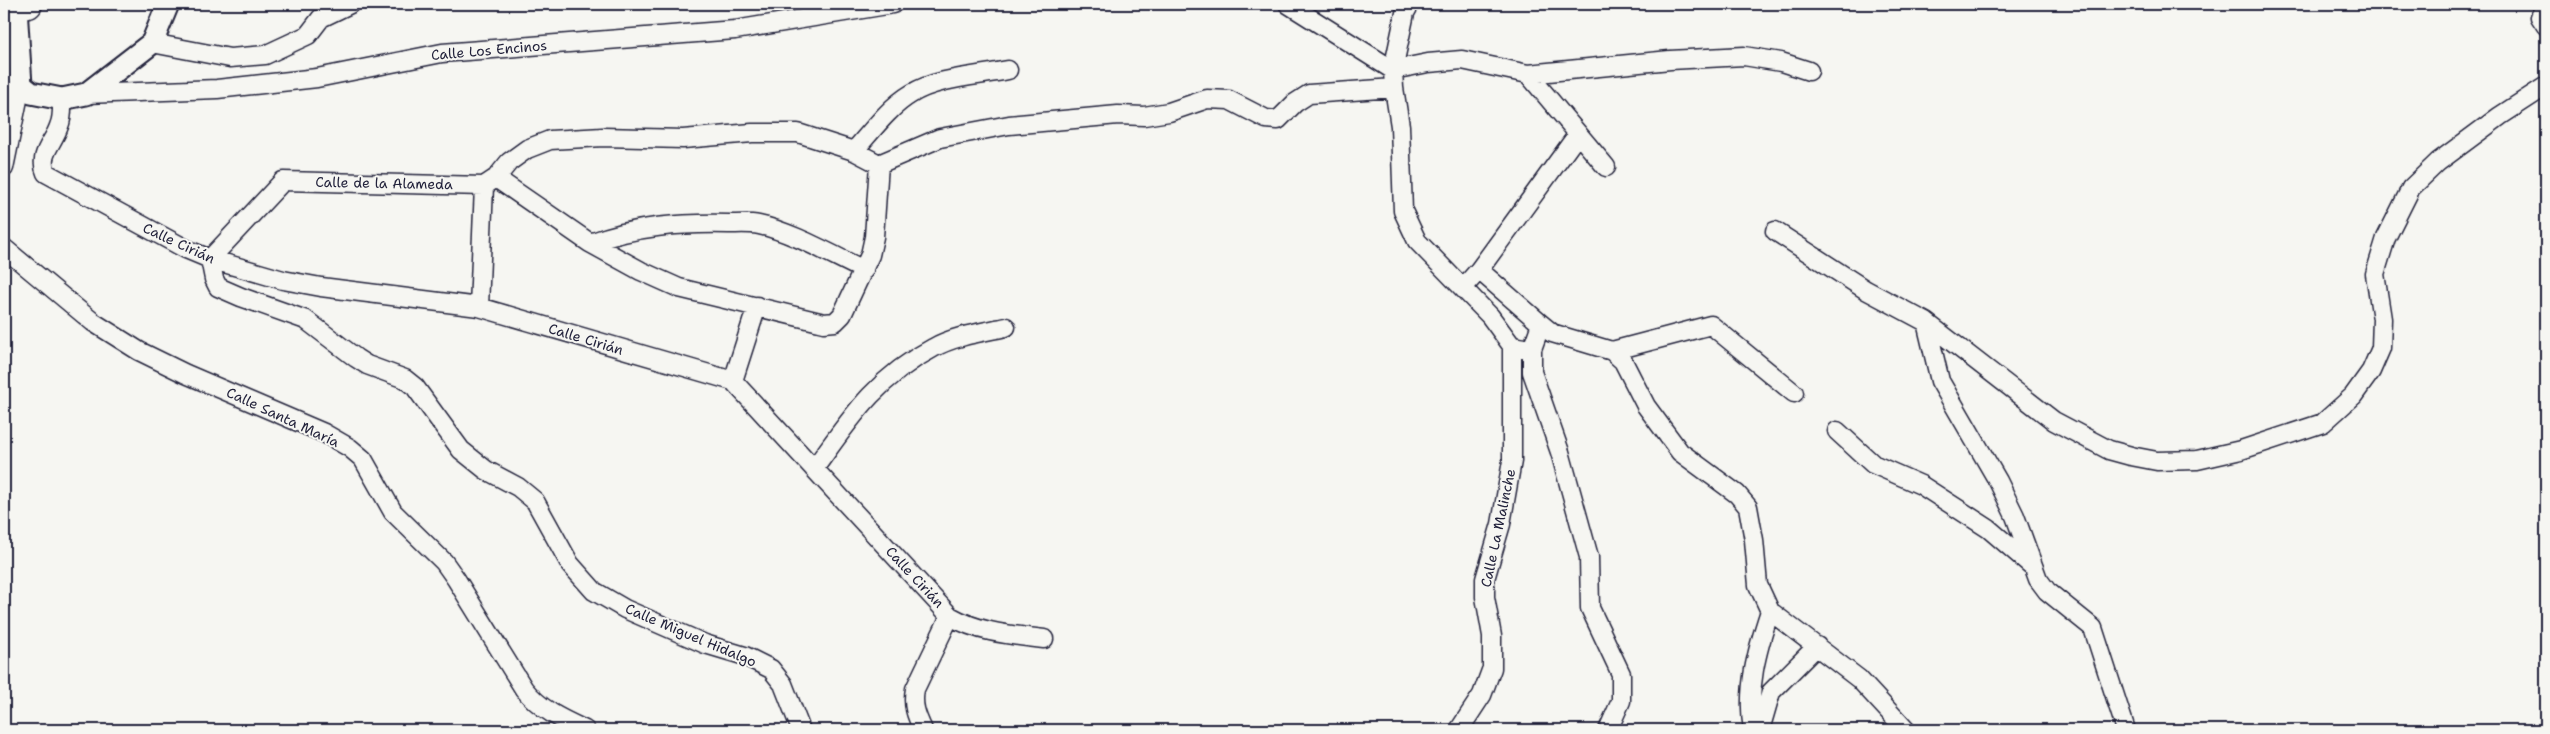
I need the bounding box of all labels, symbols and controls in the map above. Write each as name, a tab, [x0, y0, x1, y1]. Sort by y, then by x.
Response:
street label: Calle Los Encinos	[430, 36, 548, 64]
street label: Calle de la Alameda	[315, 173, 453, 193]
street label: Calle Cirián	[140, 218, 218, 268]
street label: Calle Cirián	[546, 319, 626, 359]
street label: Calle Santa María	[224, 383, 343, 451]
street label: Calle La Malinche	[1477, 467, 1519, 589]
street label: Calle Cirián	[882, 543, 948, 612]
street label: Calle Miguel Hidalgo	[623, 599, 759, 671]

